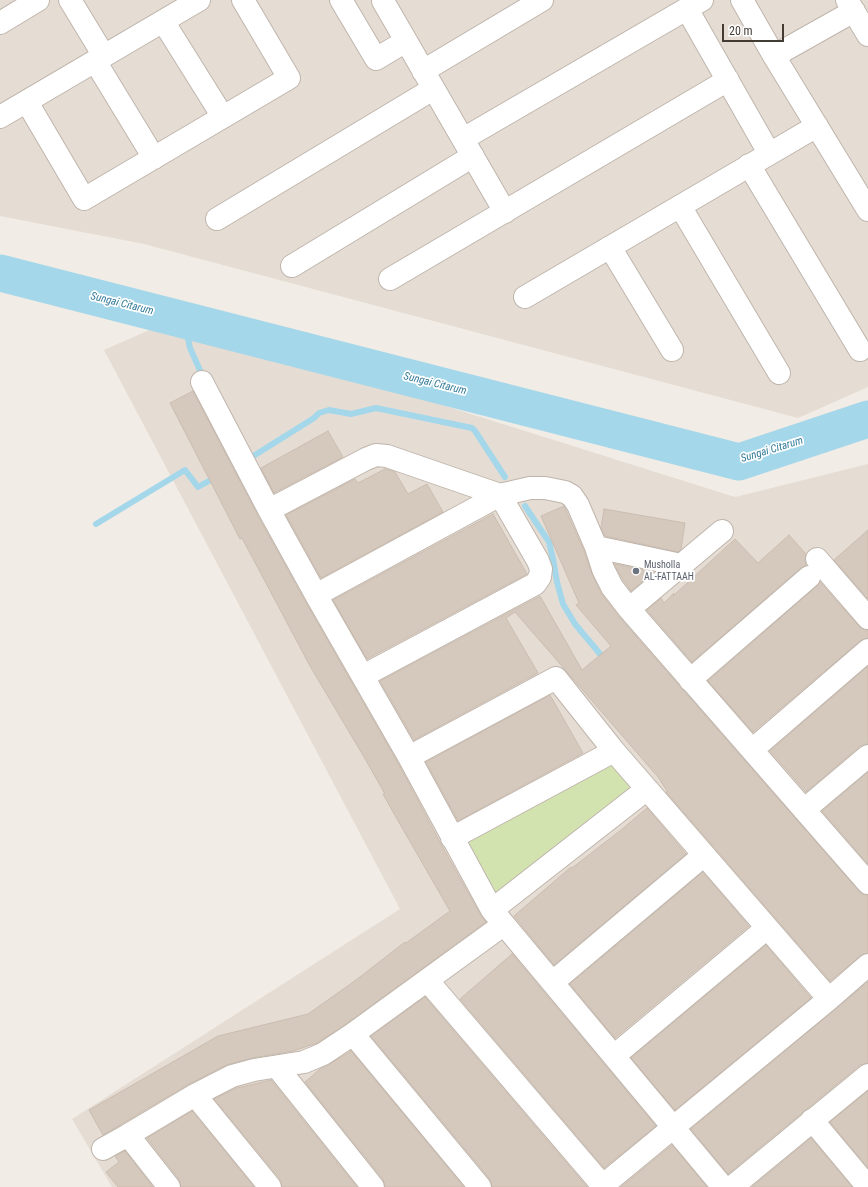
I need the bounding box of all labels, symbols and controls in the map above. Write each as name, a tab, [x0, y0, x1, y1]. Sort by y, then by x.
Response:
scale bar	[724, 16, 786, 42]
text: 20 m	[729, 24, 753, 38]
water label: Sungai Citarum	[89, 290, 155, 318]
water label: Sungai Citarum	[402, 370, 468, 398]
water label: Sungai Citarum	[739, 434, 805, 466]
place label: Musholla AL-FATTAAH	[644, 559, 694, 582]
marker: Musholla AL-FATTAAH	[631, 566, 641, 576]

